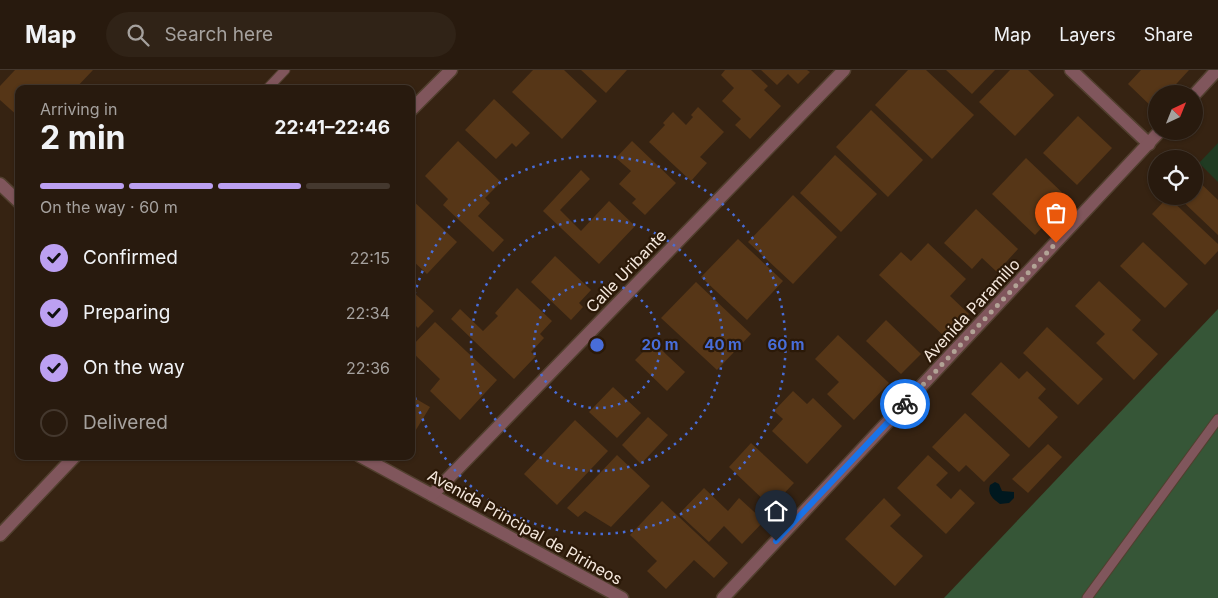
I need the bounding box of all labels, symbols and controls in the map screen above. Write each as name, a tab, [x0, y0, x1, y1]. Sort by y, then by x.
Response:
search box	[106, 12, 456, 57]
text: Map	[25, 20, 76, 49]
icon: search	[124, 21, 152, 49]
text: Search here	[164, 23, 273, 46]
text: Map	[994, 24, 1031, 45]
text: Layers	[1059, 24, 1116, 45]
text: Share	[1144, 24, 1193, 45]
north arrow	[1148, 85, 1202, 140]
map controls	[1148, 85, 1203, 205]
text: Arriving in	[40, 99, 117, 119]
text: 22:41–22:46	[274, 116, 390, 139]
text: 2 min	[40, 118, 126, 157]
button: locate	[1148, 150, 1203, 205]
pin	[1035, 192, 1077, 243]
text: On the way · 60 m	[40, 197, 178, 217]
icon: bag	[1042, 199, 1070, 227]
street label: Calle Uribante	[582, 226, 670, 316]
icon: check	[40, 244, 68, 272]
text: Confirmed	[83, 246, 178, 269]
text: 22:15	[350, 248, 390, 268]
street label: Avenida Paramillo	[918, 254, 1024, 366]
icon: check	[40, 299, 68, 327]
text: Preparing	[83, 301, 170, 324]
text: 22:34	[346, 303, 390, 323]
text: 20 m	[642, 335, 678, 354]
text: 40 m	[704, 335, 742, 354]
text: 60 m	[767, 335, 805, 354]
centre of rings	[588, 336, 606, 354]
icon: check	[40, 354, 68, 382]
text: On the way	[83, 356, 185, 379]
text: 22:36	[346, 358, 390, 378]
courier	[880, 379, 930, 429]
icon: bike	[891, 390, 919, 418]
text: Delivered	[83, 411, 168, 434]
street label: Avenida Principal de Pirineos	[424, 465, 626, 589]
pin	[755, 490, 797, 541]
icon: home	[762, 497, 790, 525]

